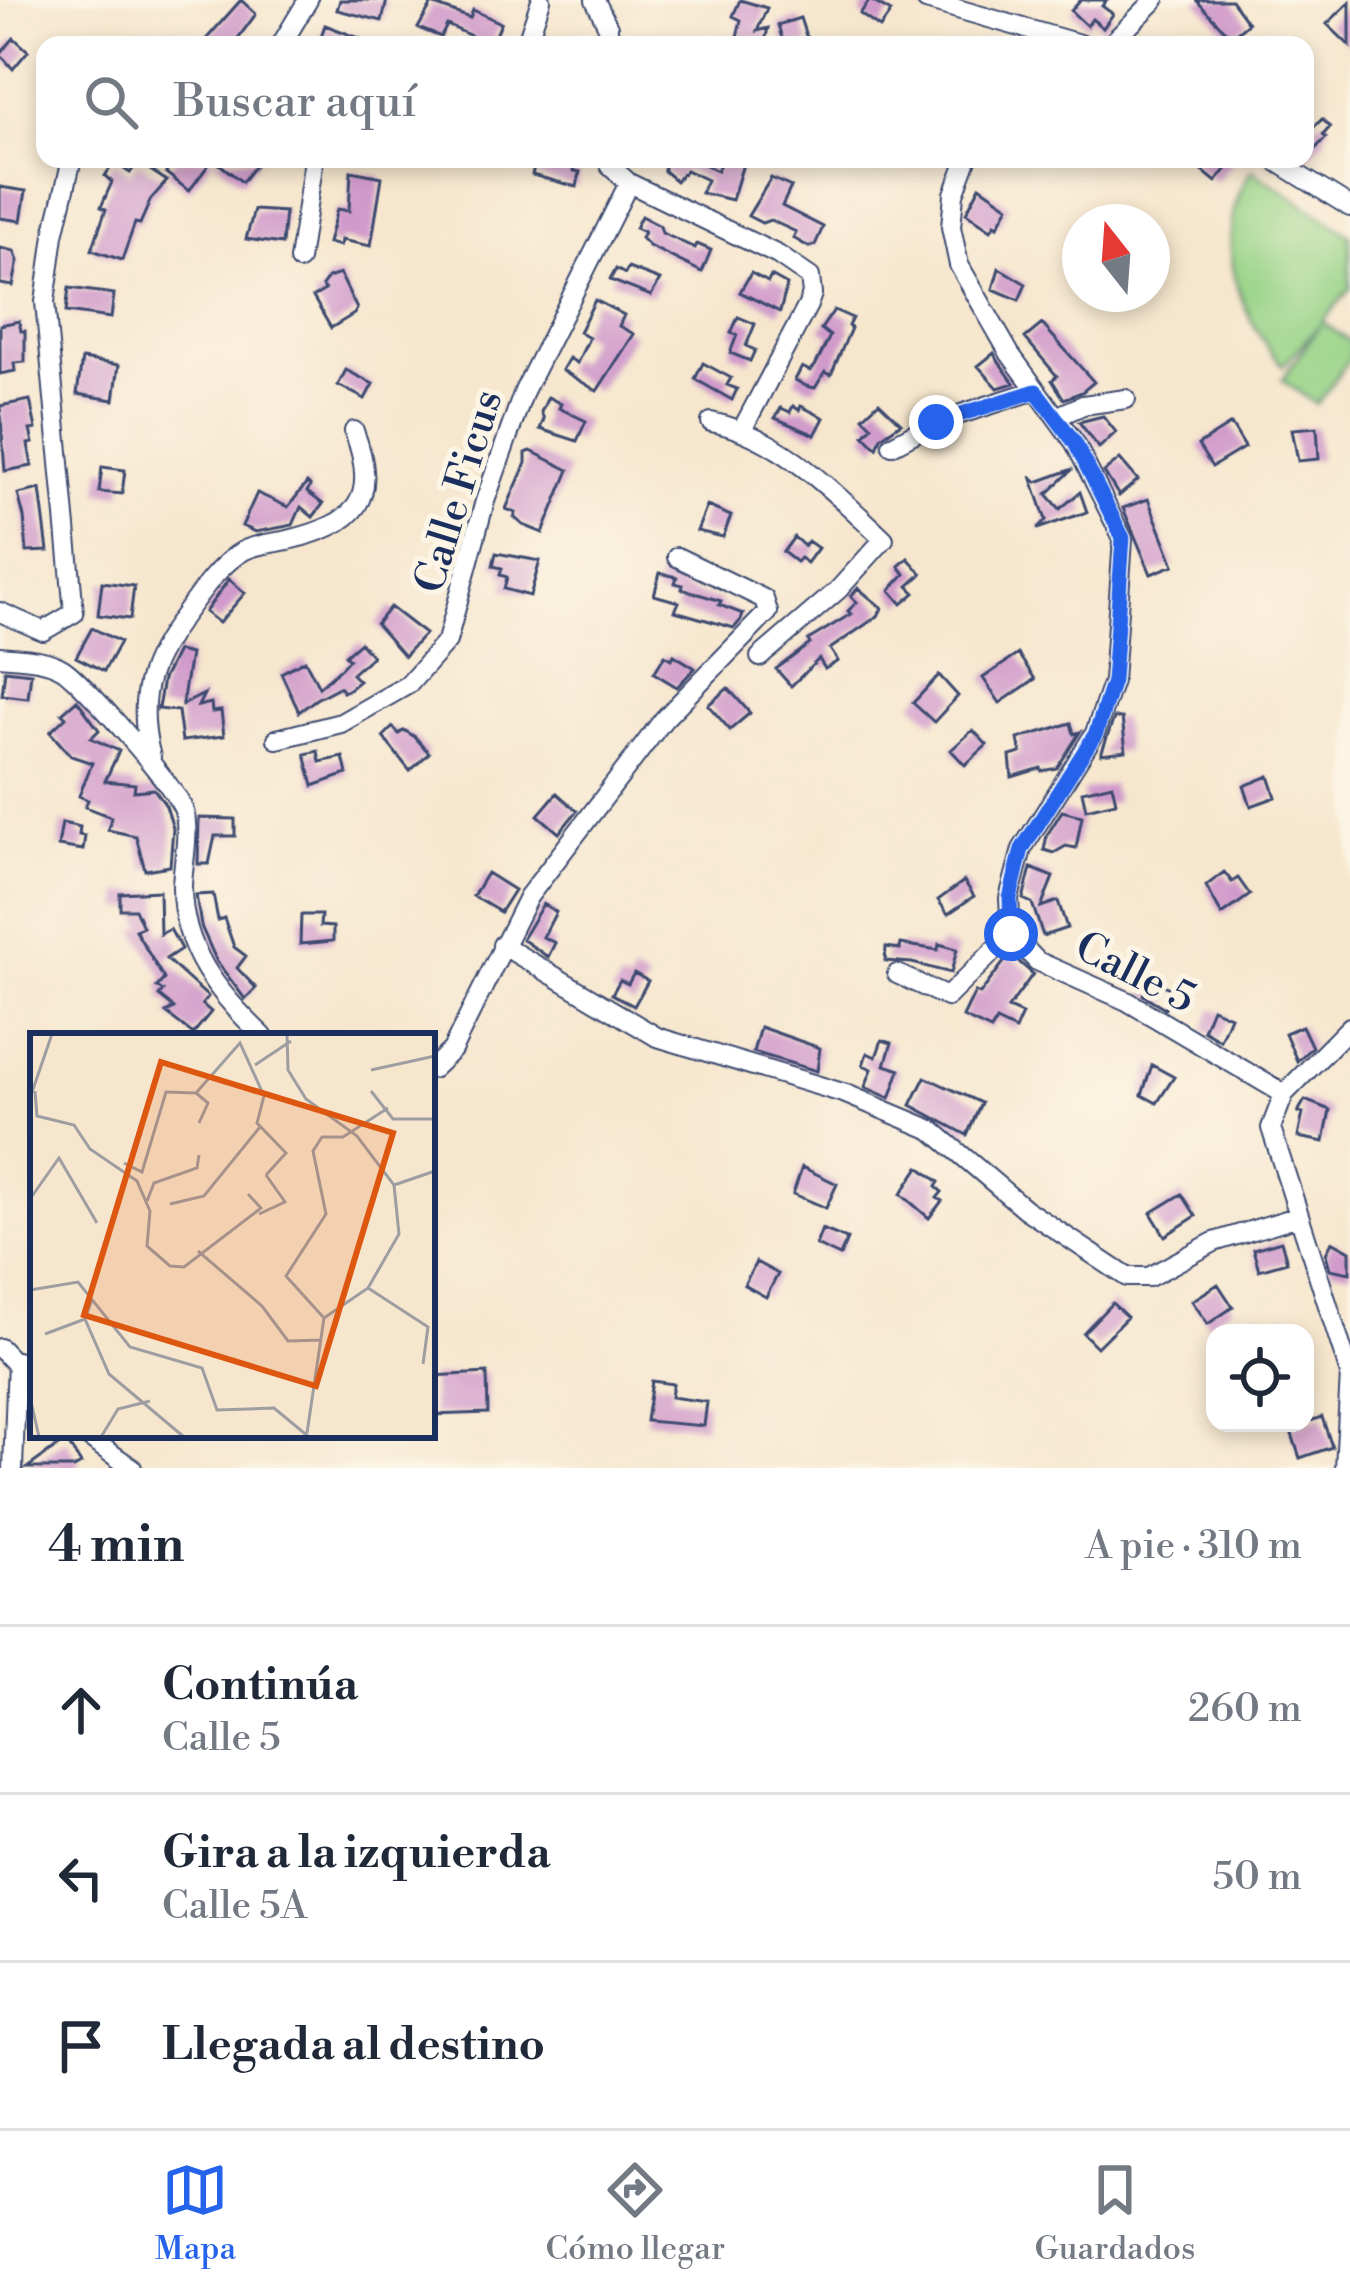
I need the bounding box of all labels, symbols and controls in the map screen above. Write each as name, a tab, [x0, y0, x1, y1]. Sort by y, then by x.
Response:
search box	[36, 36, 1314, 168]
icon: search	[78, 69, 144, 135]
text: Buscar aquí	[174, 74, 416, 131]
north arrow	[1062, 204, 1170, 312]
street label: Calle Ficus	[403, 384, 515, 600]
route end	[909, 395, 963, 449]
route start	[984, 907, 1038, 961]
street label: Calle 5	[1066, 921, 1204, 1026]
inset map	[30, 1033, 435, 1438]
map controls	[1206, 1324, 1314, 1432]
button: locate	[1206, 1324, 1314, 1432]
text: 4 min	[48, 1514, 184, 1578]
text: A pie · 310 m	[1085, 1522, 1302, 1571]
text: Continúa	[162, 1657, 358, 1714]
icon: ahead	[48, 1677, 114, 1743]
text: 260 m	[1188, 1685, 1302, 1734]
text: Calle 5	[162, 1714, 281, 1763]
text: Gira a la izquierda	[162, 1825, 551, 1882]
icon: left	[48, 1845, 114, 1911]
text: 50 m	[1212, 1853, 1302, 1902]
text: Calle 5A	[162, 1882, 308, 1931]
icon: arrive	[48, 2013, 114, 2079]
text: Llegada al destino	[162, 2017, 545, 2074]
tab: Mapa	[155, 2157, 236, 2270]
tab: Cómo llegar	[545, 2157, 725, 2270]
tab: Guardados	[1034, 2157, 1195, 2270]

